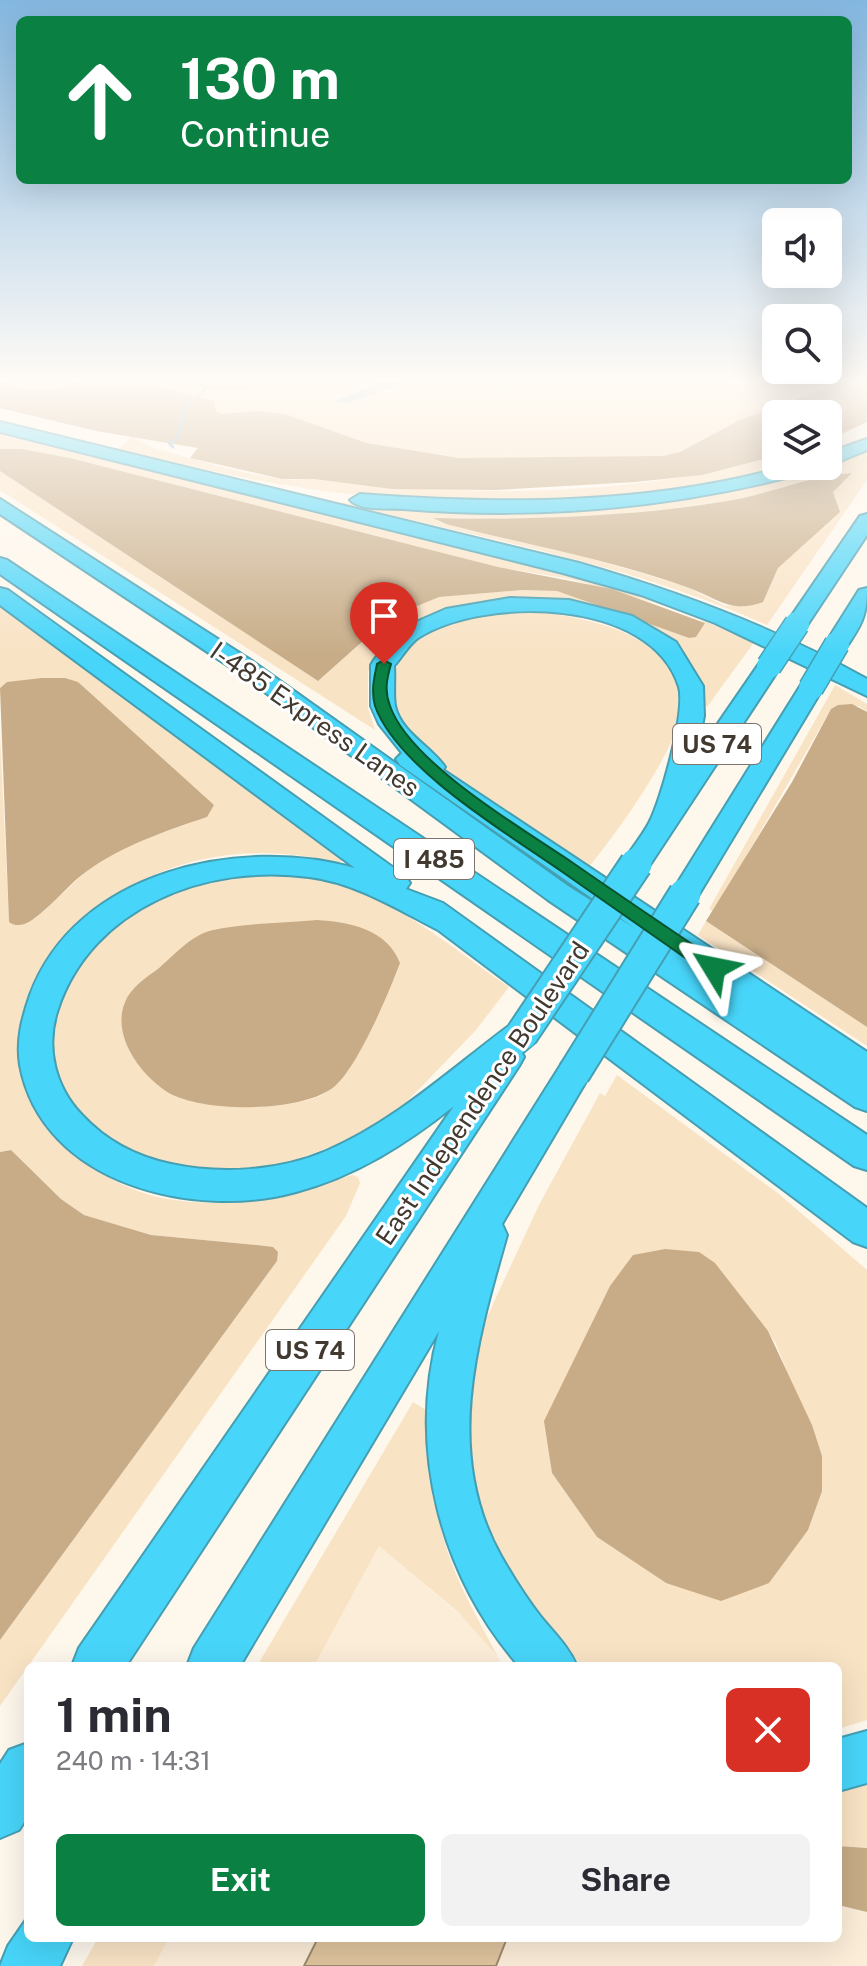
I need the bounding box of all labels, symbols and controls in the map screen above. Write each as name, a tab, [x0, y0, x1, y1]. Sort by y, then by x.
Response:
text: 130 m	[180, 46, 340, 112]
icon: ahead	[48, 48, 152, 152]
text: Continue	[180, 113, 330, 155]
map controls	[762, 208, 842, 480]
button: sound	[762, 208, 842, 288]
button: search	[762, 304, 842, 384]
button: layers	[762, 400, 842, 480]
pin	[350, 582, 418, 664]
icon: arrive	[362, 594, 406, 638]
street label: I-485 Express Lanes	[204, 635, 426, 803]
road number: US 74	[673, 724, 761, 764]
road number: I 485	[394, 839, 474, 879]
position arrow	[672, 926, 756, 1010]
street label: East Independence Boulevard	[369, 935, 595, 1251]
road number: US 74	[266, 1330, 354, 1370]
text: 1 min	[56, 1686, 172, 1743]
button: close	[726, 1688, 810, 1772]
text: 240 m · 14:31	[56, 1745, 211, 1776]
button: Exit	[56, 1834, 425, 1926]
button: Share	[441, 1834, 810, 1926]

